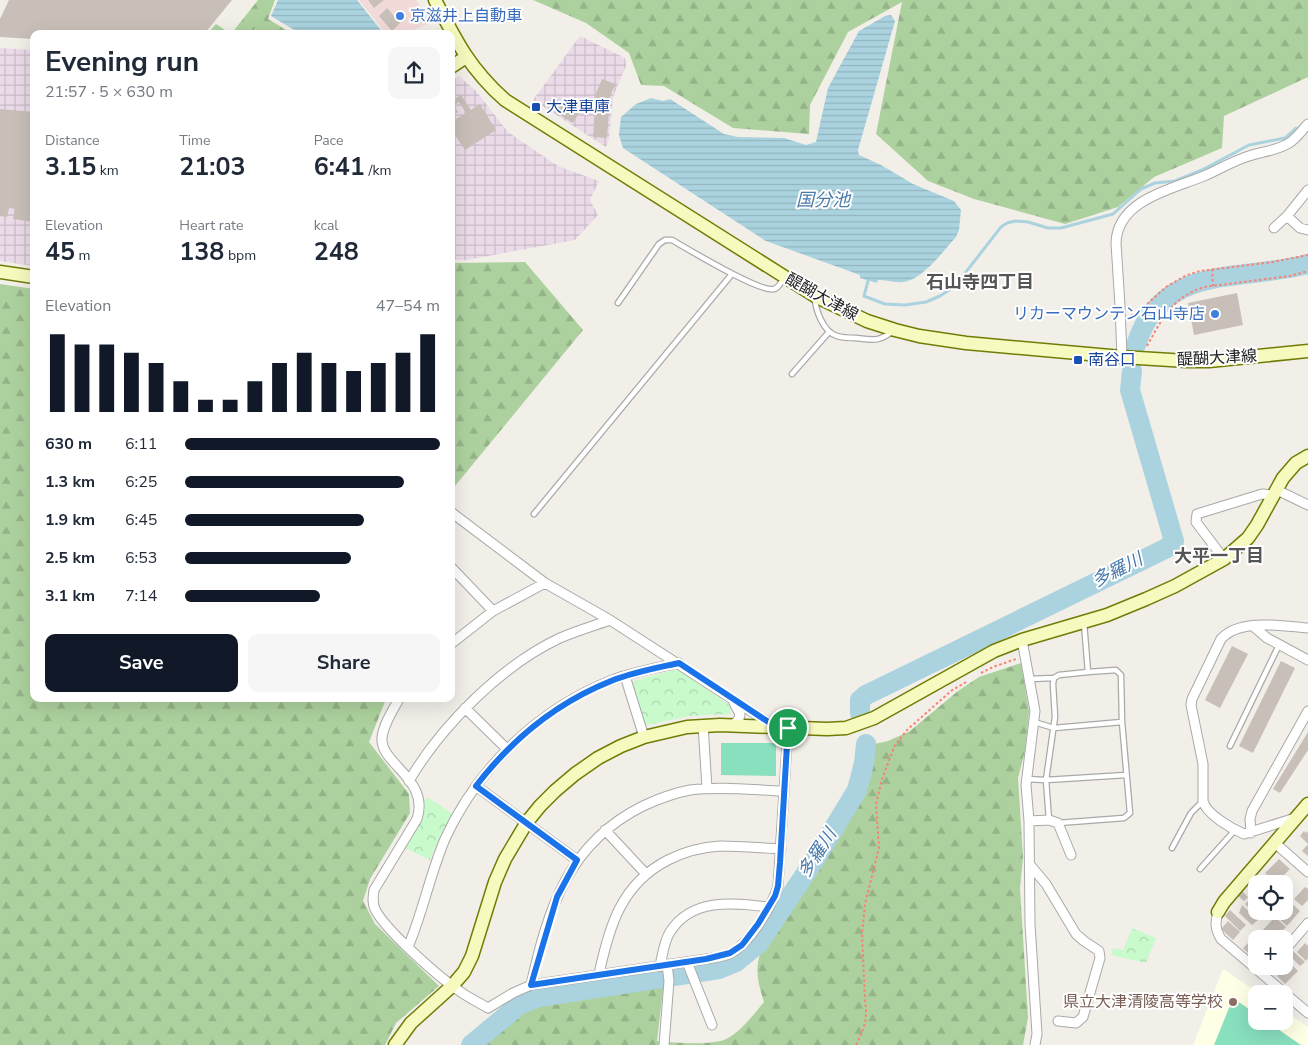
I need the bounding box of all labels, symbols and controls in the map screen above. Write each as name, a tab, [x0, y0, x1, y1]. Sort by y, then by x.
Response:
place label: 京滋井上自動車	[410, 5, 522, 27]
marker: 京滋井上自動車	[394, 10, 406, 22]
text: Evening run	[45, 43, 199, 81]
button: share	[388, 47, 440, 99]
text: 21:57 · 5 × 630 m	[45, 81, 173, 103]
place label: 大津車庫	[546, 96, 610, 118]
marker: 大津車庫	[530, 101, 542, 113]
text: Distance	[45, 131, 99, 150]
text: Time	[179, 131, 210, 150]
text: Pace	[314, 131, 343, 150]
text: 3.15	[45, 150, 96, 184]
text: 21:03	[179, 150, 246, 184]
text: 6:41	[314, 150, 365, 184]
text: km	[96, 161, 119, 180]
text: /km	[365, 161, 391, 180]
water label: 国分池	[796, 188, 852, 212]
text: Elevation	[45, 216, 103, 235]
text: Heart rate	[179, 216, 243, 235]
text: kcal	[314, 216, 338, 235]
text: 45	[45, 235, 75, 269]
text: 138	[179, 235, 224, 269]
text: 248	[314, 235, 359, 269]
text: m	[75, 246, 91, 265]
text: bpm	[224, 246, 256, 265]
street label: 醍醐大津線	[782, 268, 862, 326]
district label: 石山寺四丁目	[926, 270, 1034, 294]
text: Elevation	[45, 295, 111, 317]
text: 47–54 m	[376, 295, 440, 317]
place label: リカーマウンテン石山寺店	[1013, 303, 1205, 325]
marker: リカーマウンテン石山寺店	[1209, 308, 1221, 320]
street label: 醍醐大津線	[1176, 345, 1258, 371]
place label: 南谷口	[1088, 349, 1136, 371]
marker: 南谷口	[1072, 354, 1084, 366]
text: 630 m	[45, 433, 92, 455]
text: 6:11	[125, 433, 157, 455]
text: 1.3 km	[45, 471, 95, 493]
text: 6:25	[125, 471, 157, 493]
text: 1.9 km	[45, 509, 95, 531]
text: 6:45	[125, 509, 157, 531]
district label: 大平一丁目	[1174, 544, 1264, 568]
water label: 多羅川	[1087, 546, 1148, 593]
text: 2.5 km	[45, 547, 95, 569]
text: 6:53	[125, 547, 157, 569]
text: 3.1 km	[45, 585, 95, 607]
text: 7:14	[125, 585, 157, 607]
button: Save	[45, 634, 238, 692]
button: Share	[248, 634, 440, 692]
pin	[767, 707, 809, 749]
icon: arrive	[774, 714, 802, 742]
water label: 多羅川	[792, 822, 843, 882]
map controls	[1248, 875, 1293, 1030]
button: locate	[1248, 875, 1293, 920]
button: +	[1248, 930, 1293, 975]
button: −	[1248, 985, 1293, 1030]
place label: 県立大津清陵高等学校	[1063, 991, 1223, 1013]
marker: 県立大津清陵高等学校	[1227, 996, 1239, 1008]

